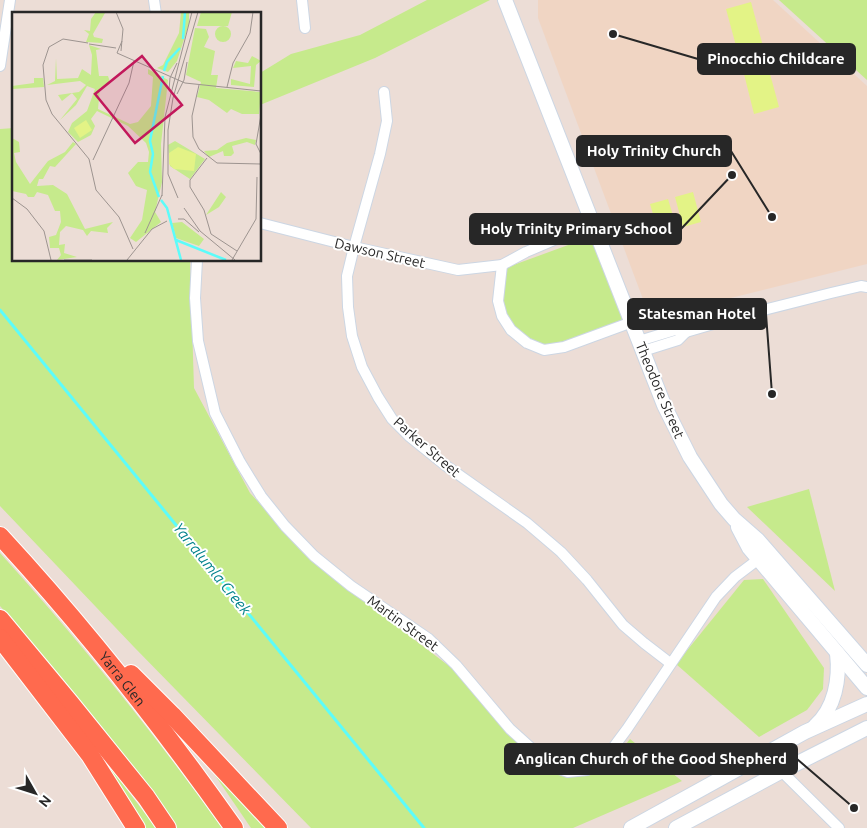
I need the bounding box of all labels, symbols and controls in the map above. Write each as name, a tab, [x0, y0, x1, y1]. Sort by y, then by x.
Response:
inset map	[12, 12, 261, 261]
callout: Pinocchio Childcare	[698, 44, 855, 74]
text: Pinocchio Childcare	[707, 50, 845, 67]
callout: Holy Trinity Church	[577, 136, 731, 166]
text: Holy Trinity Church	[587, 142, 721, 159]
callout: Holy Trinity Primary School	[470, 214, 681, 244]
text: Holy Trinity Primary School	[480, 220, 672, 237]
street label: Dawson Street	[333, 235, 427, 271]
callout: Statesman Hotel	[628, 299, 766, 329]
text: Statesman Hotel	[638, 305, 756, 322]
street label: Theodore Street	[632, 339, 688, 441]
street label: Parker Street	[390, 414, 464, 481]
water label: Yarralumla Creek	[170, 519, 255, 618]
street label: Martin Street	[364, 592, 442, 654]
street label: Yarra Glen	[96, 649, 149, 709]
callout: Anglican Church of the Good Shepherd	[505, 744, 797, 774]
text: Anglican Church of the Good Shepherd	[515, 750, 787, 767]
north arrow	[10, 768, 60, 818]
text: N	[36, 792, 55, 810]

